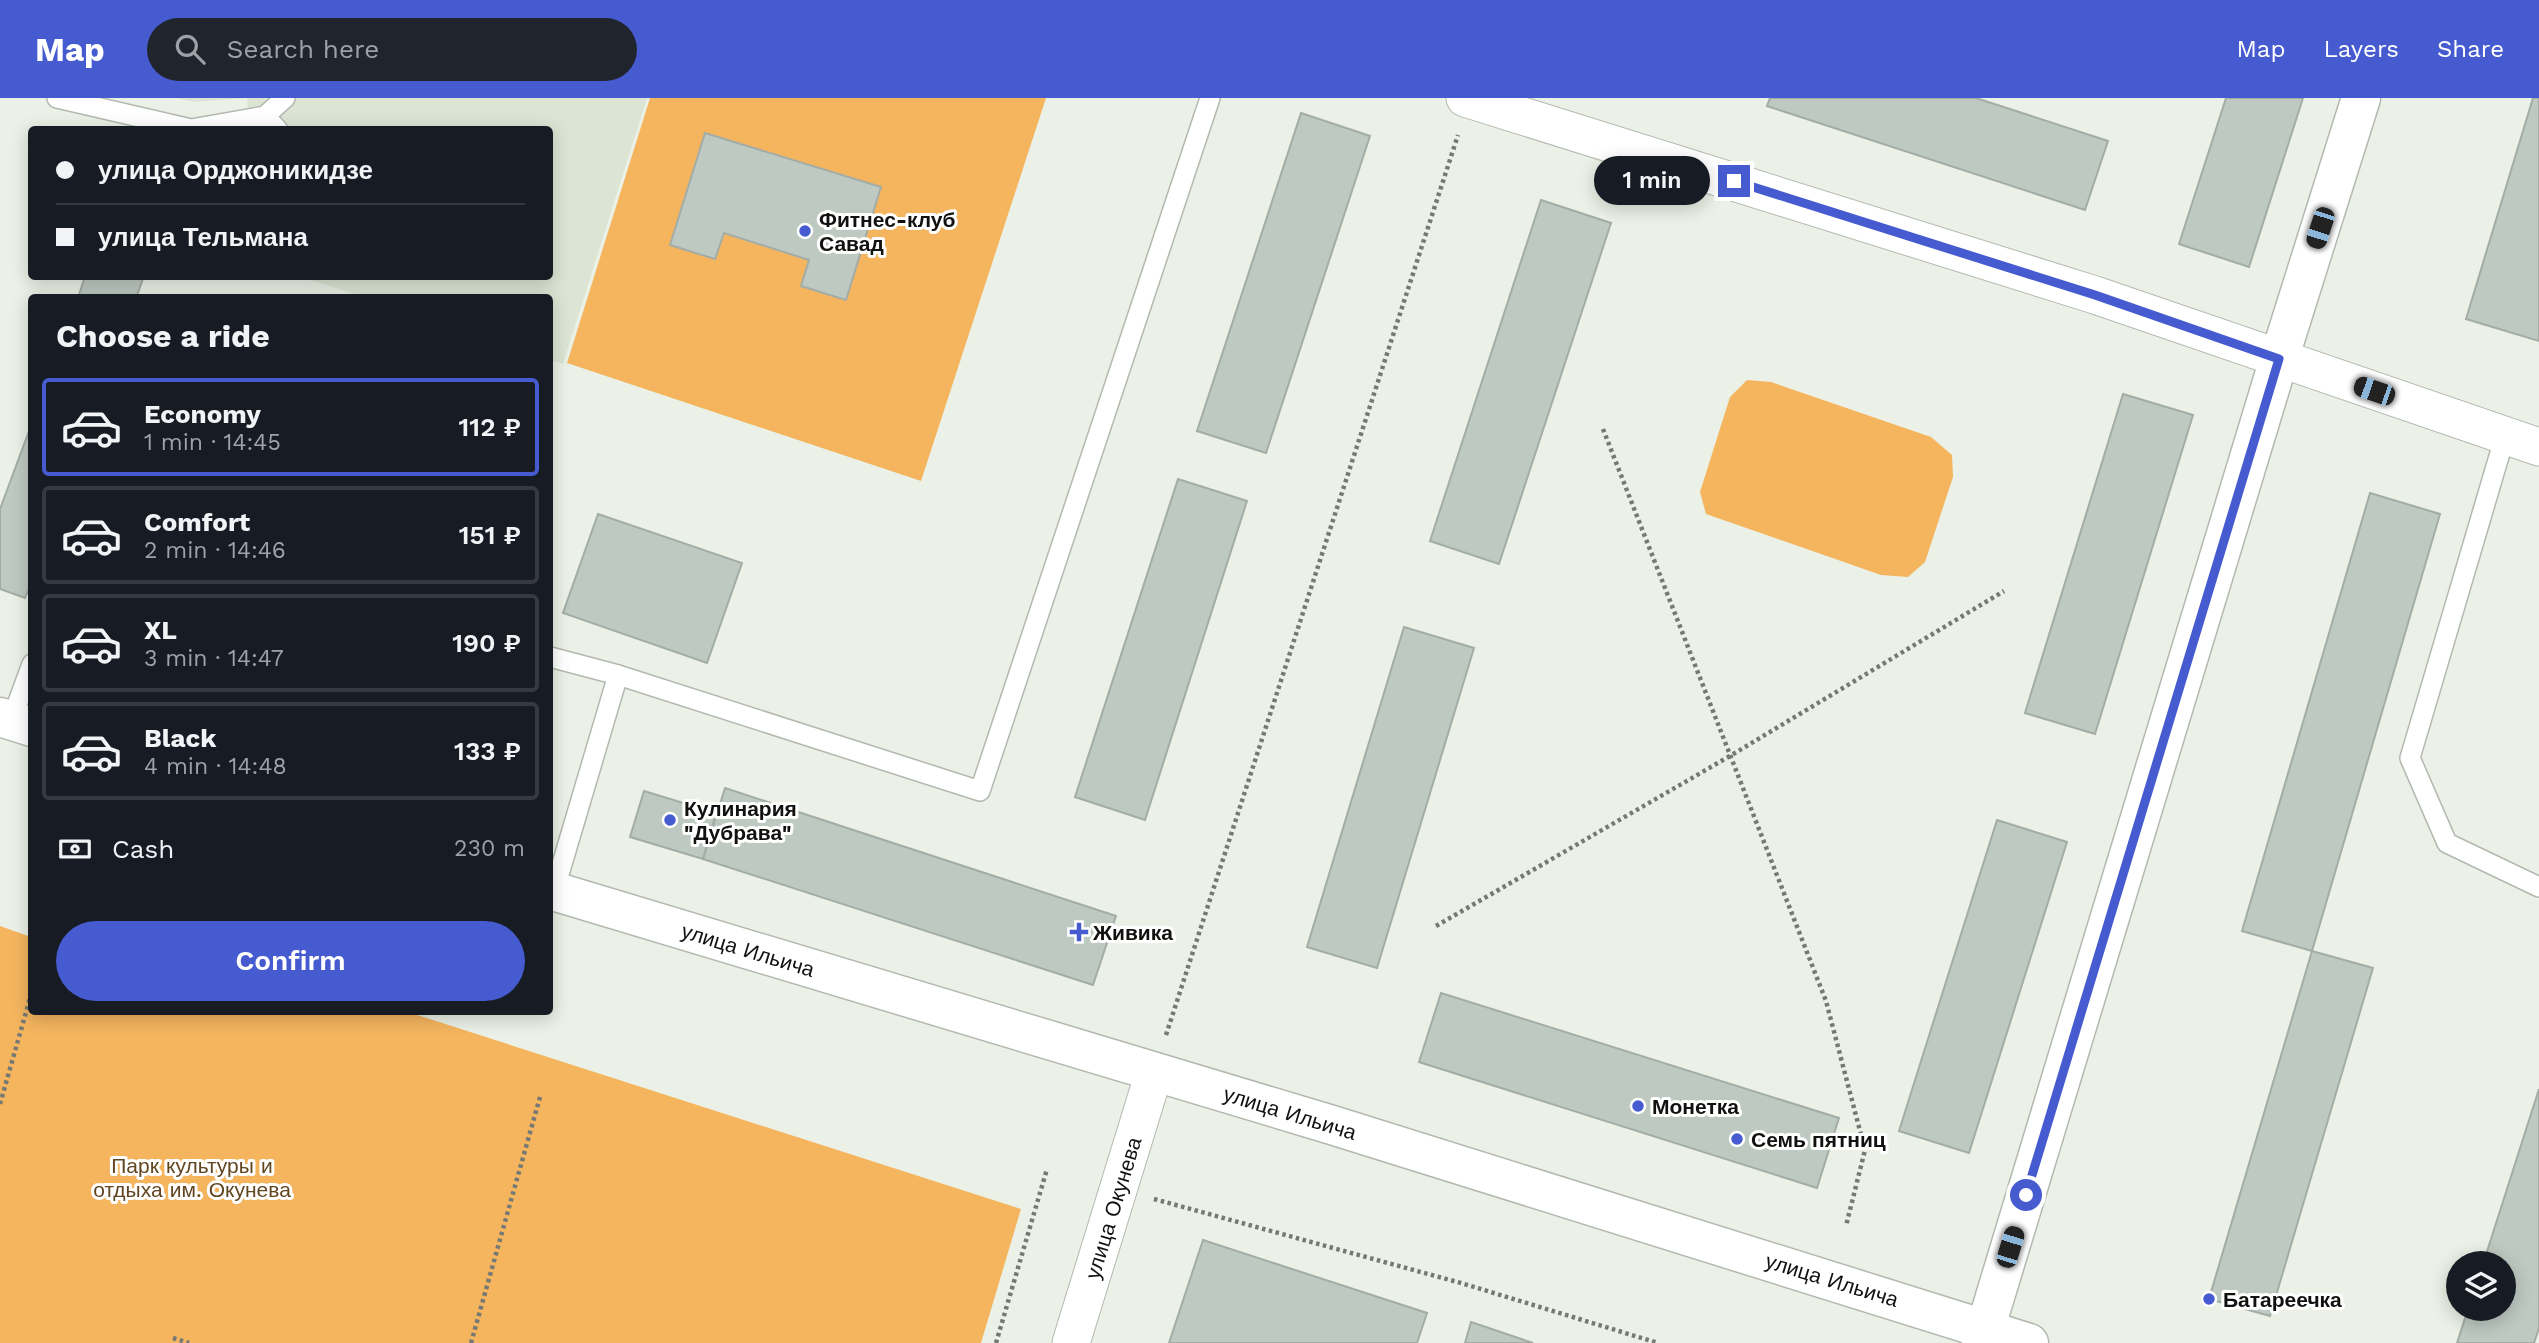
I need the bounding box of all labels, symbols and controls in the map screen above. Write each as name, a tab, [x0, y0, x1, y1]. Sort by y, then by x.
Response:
search box	[147, 18, 637, 81]
text: Map	[35, 30, 105, 69]
icon: search	[171, 30, 209, 68]
text: Search here	[227, 34, 379, 64]
text: Map	[2237, 35, 2285, 63]
text: Layers	[2323, 35, 2399, 63]
text: Share	[2437, 35, 2504, 63]
text: улица Орджоникидзе	[98, 155, 373, 185]
callout: 1 min	[1594, 156, 1710, 206]
route end	[1718, 165, 1750, 197]
text: 1 min	[1622, 167, 1682, 194]
car	[2304, 205, 2337, 251]
place label: Фитнес-клуб Савад	[819, 207, 955, 256]
text: улица Тельмана	[98, 222, 308, 252]
marker: Фитнес-клуб Савад	[797, 223, 813, 239]
text: Choose a ride	[56, 317, 270, 355]
car	[2351, 374, 2398, 408]
icon: car	[60, 396, 123, 459]
text: Economy	[144, 399, 261, 429]
text: 112 ₽	[459, 412, 521, 442]
text: 1 min · 14:45	[144, 429, 281, 456]
icon: car	[60, 504, 123, 567]
text: Comfort	[144, 507, 250, 537]
text: 151 ₽	[459, 520, 521, 550]
text: 2 min · 14:46	[144, 537, 286, 564]
icon: car	[60, 612, 123, 675]
text: XL	[144, 615, 177, 645]
text: 190 ₽	[452, 628, 521, 658]
text: 3 min · 14:47	[144, 645, 284, 672]
icon: car	[60, 720, 123, 783]
text: Black	[144, 723, 216, 753]
text: 133 ₽	[454, 736, 521, 766]
text: 4 min · 14:48	[144, 753, 287, 780]
place label: Кулинария "Дубрава"	[684, 796, 797, 845]
marker: Кулинария "Дубрава"	[662, 812, 678, 828]
icon: cash	[56, 830, 94, 868]
text: Cash	[112, 834, 174, 864]
text: 230 m	[454, 835, 525, 862]
street label: улица Ильича	[679, 918, 818, 982]
place label: Живика	[1092, 920, 1173, 945]
button: Confirm	[56, 921, 525, 1001]
marker: Живика	[1071, 924, 1087, 940]
street label: улица Ильича	[1221, 1081, 1360, 1145]
place label: Монетка	[1652, 1094, 1739, 1119]
marker: Монетка	[1630, 1098, 1646, 1114]
place label: Семь пятниц	[1751, 1127, 1886, 1152]
marker: Семь пятниц	[1729, 1131, 1745, 1147]
street label: улица Окунева	[1080, 1134, 1147, 1282]
park label: Парк культуры и отдыха им. Окунева	[93, 1153, 291, 1202]
route start	[2010, 1179, 2042, 1211]
car	[1994, 1224, 2027, 1270]
street label: улица Ильича	[1763, 1248, 1902, 1312]
map controls	[2446, 1251, 2516, 1321]
button: layers	[2446, 1251, 2516, 1321]
place label: Батареечка	[2223, 1287, 2342, 1312]
marker: Батареечка	[2201, 1291, 2217, 1307]

